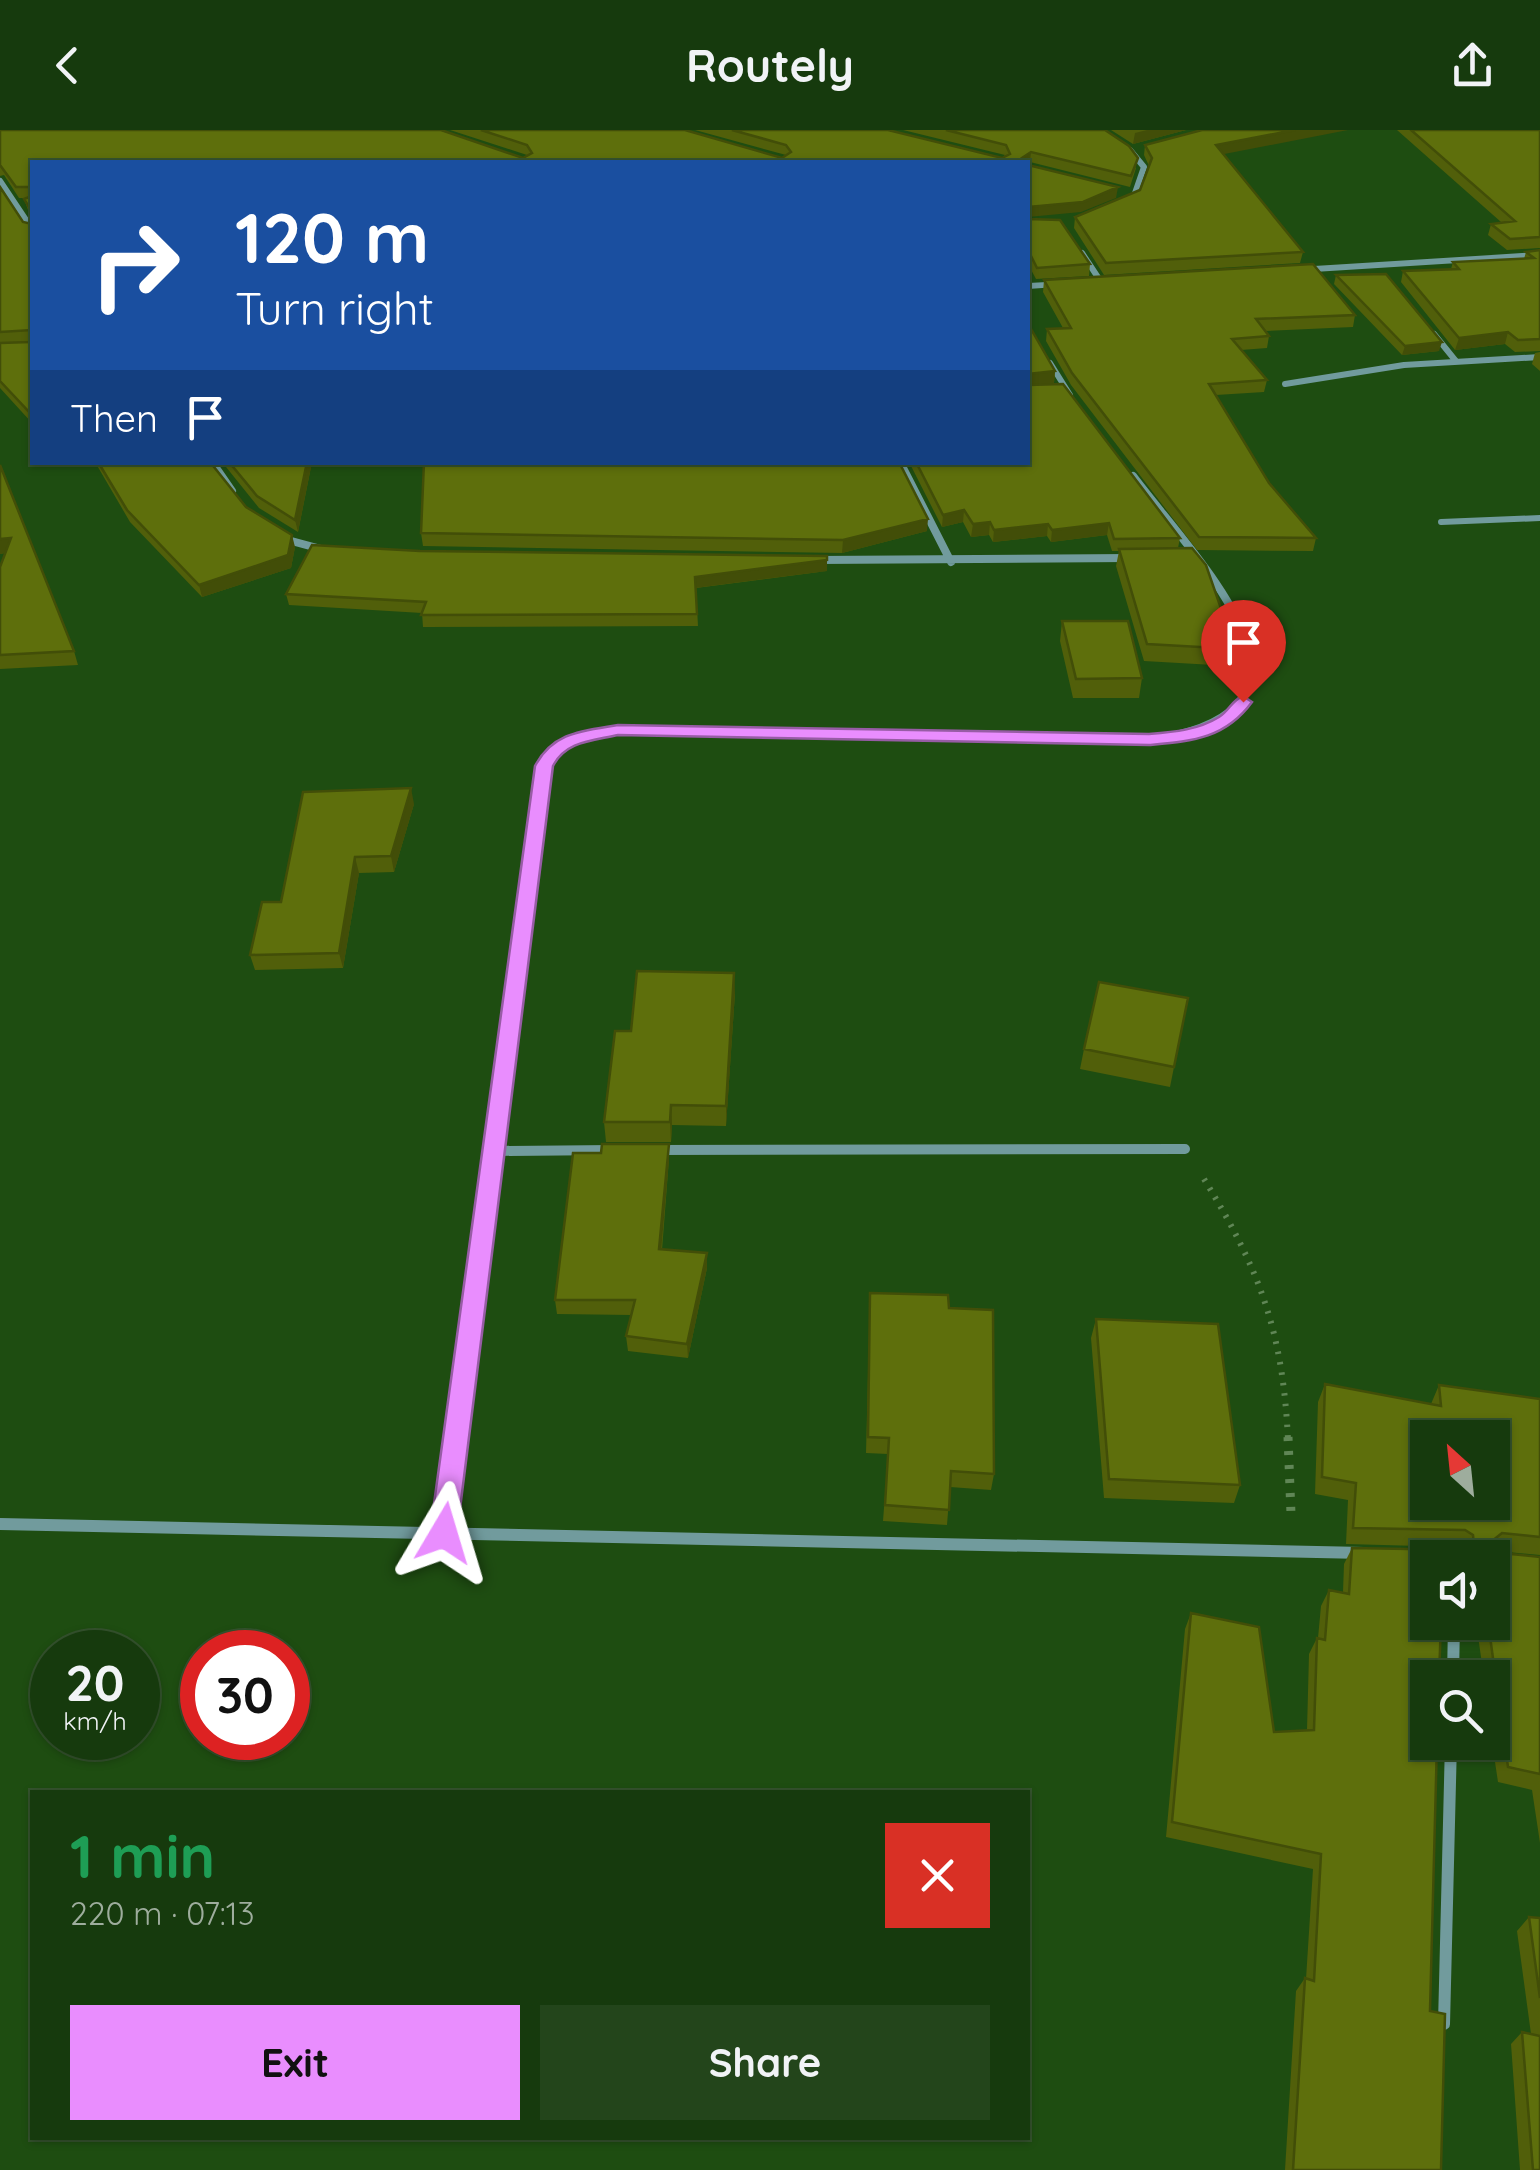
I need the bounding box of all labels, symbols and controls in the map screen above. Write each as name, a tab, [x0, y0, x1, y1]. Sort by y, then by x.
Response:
text: Routely	[686, 37, 854, 93]
icon: back	[40, 38, 95, 93]
icon: share	[1445, 38, 1500, 93]
text: 120 m	[235, 193, 429, 281]
icon: right	[70, 200, 200, 330]
text: Turn right	[235, 280, 434, 336]
icon: arrive	[178, 390, 233, 445]
text: Then	[70, 394, 158, 442]
pin	[1201, 600, 1286, 703]
icon: arrive	[1216, 615, 1271, 670]
north arrow	[1410, 1420, 1510, 1520]
map controls	[1410, 1420, 1510, 1760]
position arrow	[392, 1481, 496, 1585]
button: sound	[1410, 1540, 1510, 1640]
speed limit sign: 30	[180, 1630, 310, 1760]
text: 20	[65, 1651, 125, 1714]
button: search	[1410, 1660, 1510, 1760]
text: km/h	[63, 1705, 127, 1736]
text: 1 min	[70, 1818, 215, 1893]
button: close	[885, 1823, 990, 1928]
text: 220 m · 07:13	[70, 1893, 254, 1933]
button: Exit	[70, 2005, 520, 2120]
button: Share	[540, 2005, 990, 2120]

